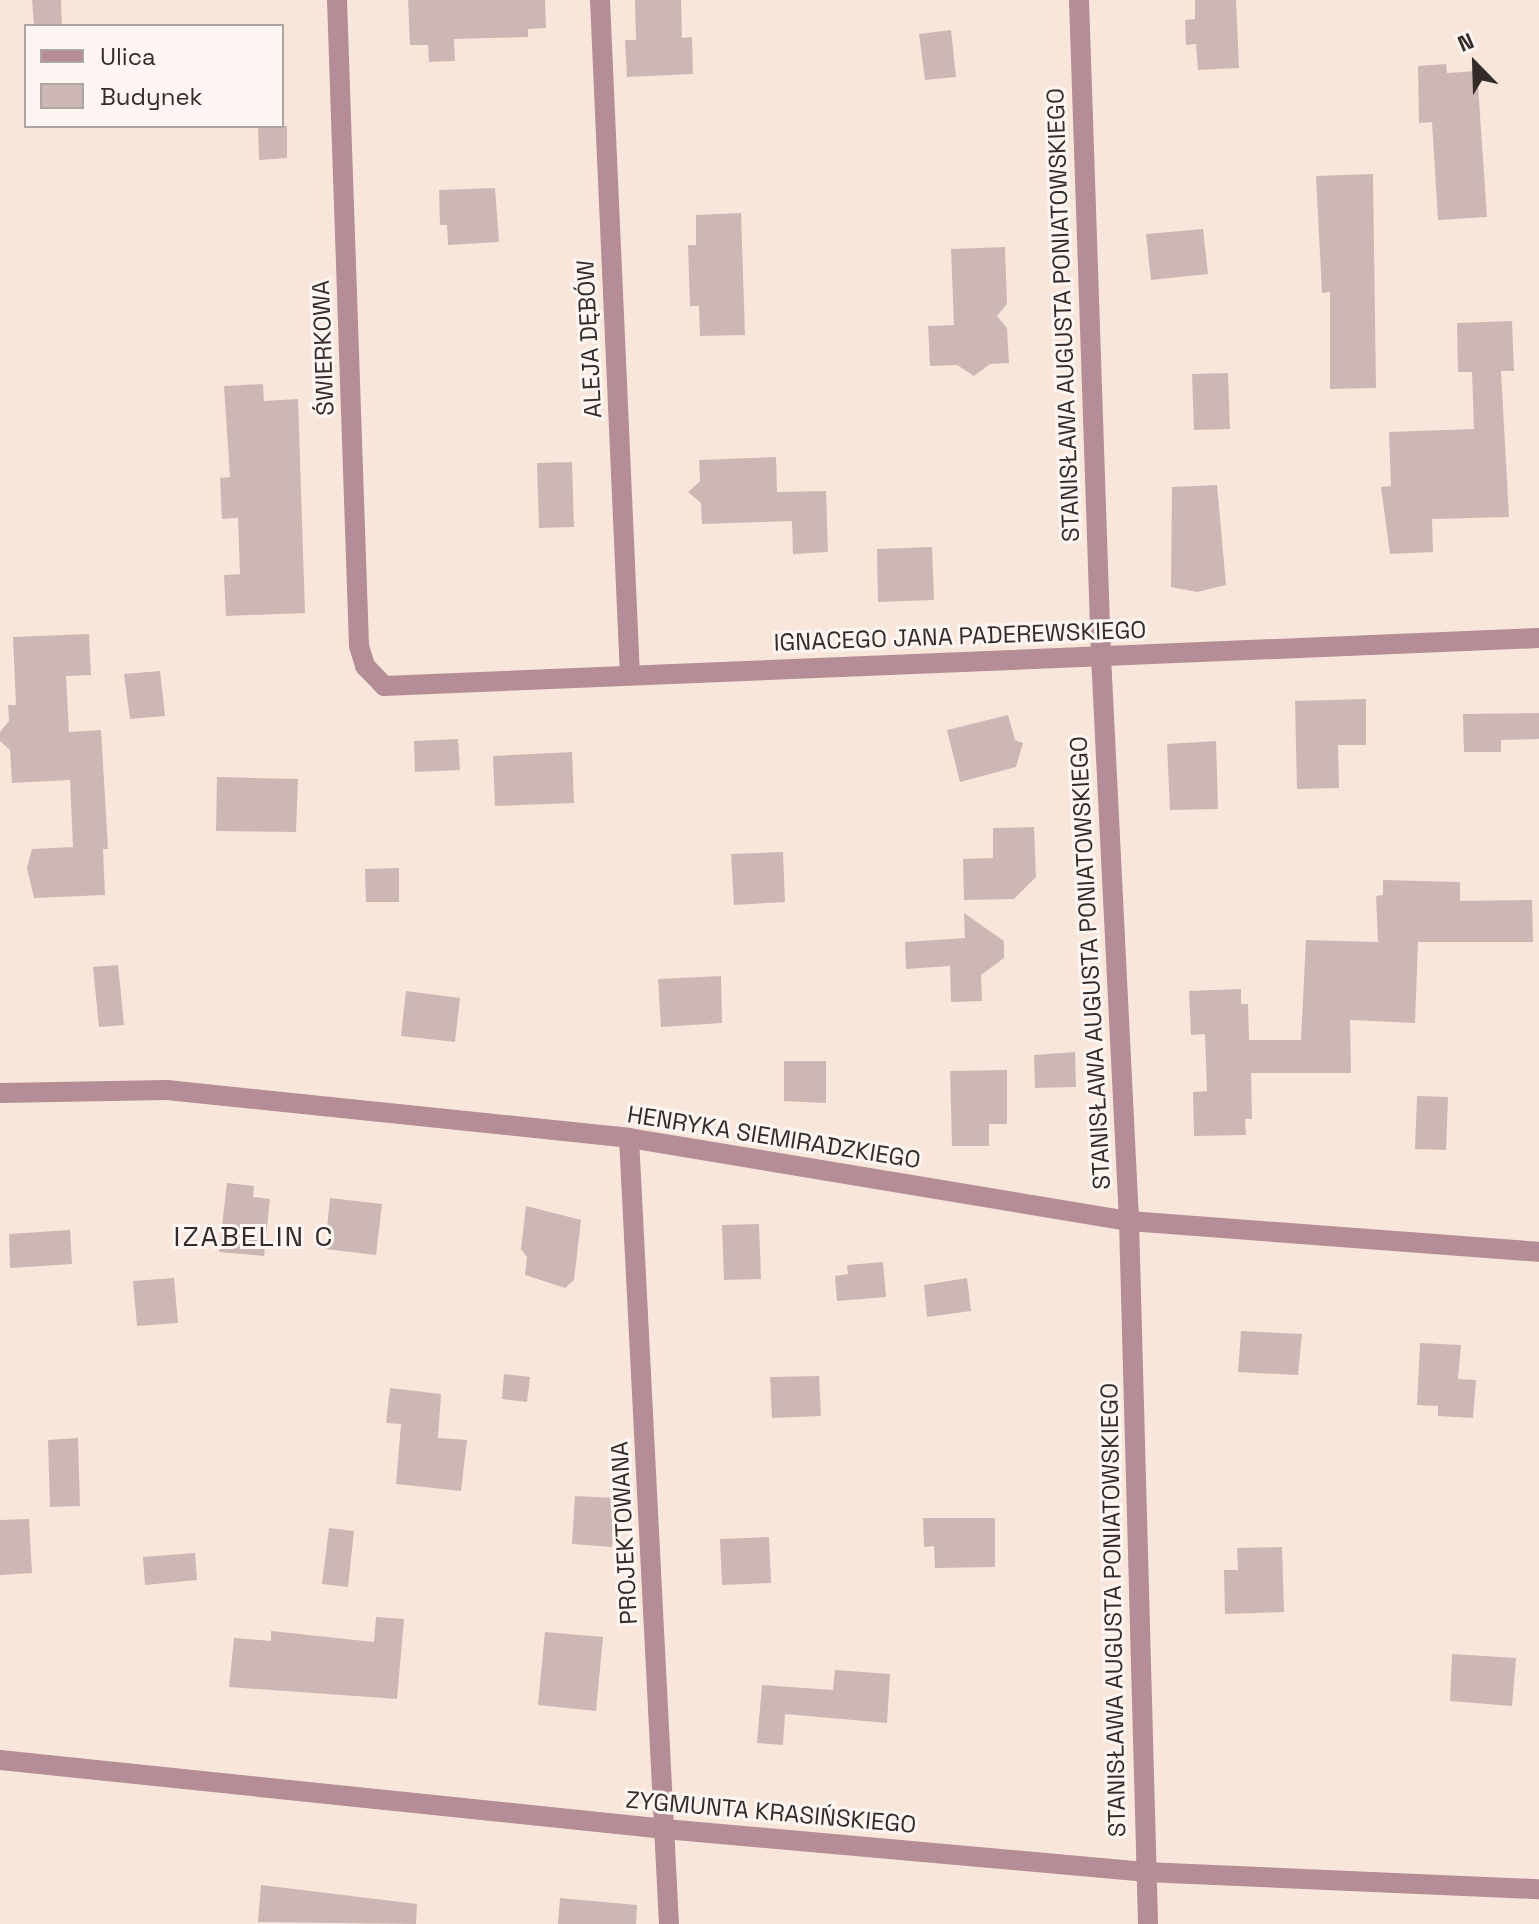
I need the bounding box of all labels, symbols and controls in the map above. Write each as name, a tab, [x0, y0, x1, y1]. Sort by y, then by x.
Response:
legend	[24, 24, 284, 128]
north arrow	[1435, 24, 1515, 104]
text: N	[1453, 26, 1478, 58]
text: Ulica	[100, 41, 156, 72]
text: Budynek	[100, 81, 203, 112]
street label: STANISŁAWA AUGUSTA PONIATOWSKIEGO	[1041, 87, 1085, 543]
street label: ALEJA DĘBÓW	[570, 259, 608, 419]
street label: ŚWIERKOWA	[306, 280, 340, 416]
street label: IGNACEGO JANA PADEREWSKIEGO	[773, 615, 1147, 657]
street label: STANISŁAWA AUGUSTA PONIATOWSKIEGO	[1064, 735, 1116, 1191]
street label: HENRYKA SIEMIRADZKIEGO	[625, 1100, 923, 1174]
district label: IZABELIN C	[174, 1219, 334, 1253]
street label: STANISŁAWA AUGUSTA PONIATOWSKIEGO	[1095, 1382, 1131, 1838]
street label: PROJEKTOWANA	[605, 1440, 643, 1626]
street label: ZYGMUNTA KRASIŃSKIEGO	[624, 1785, 918, 1839]

